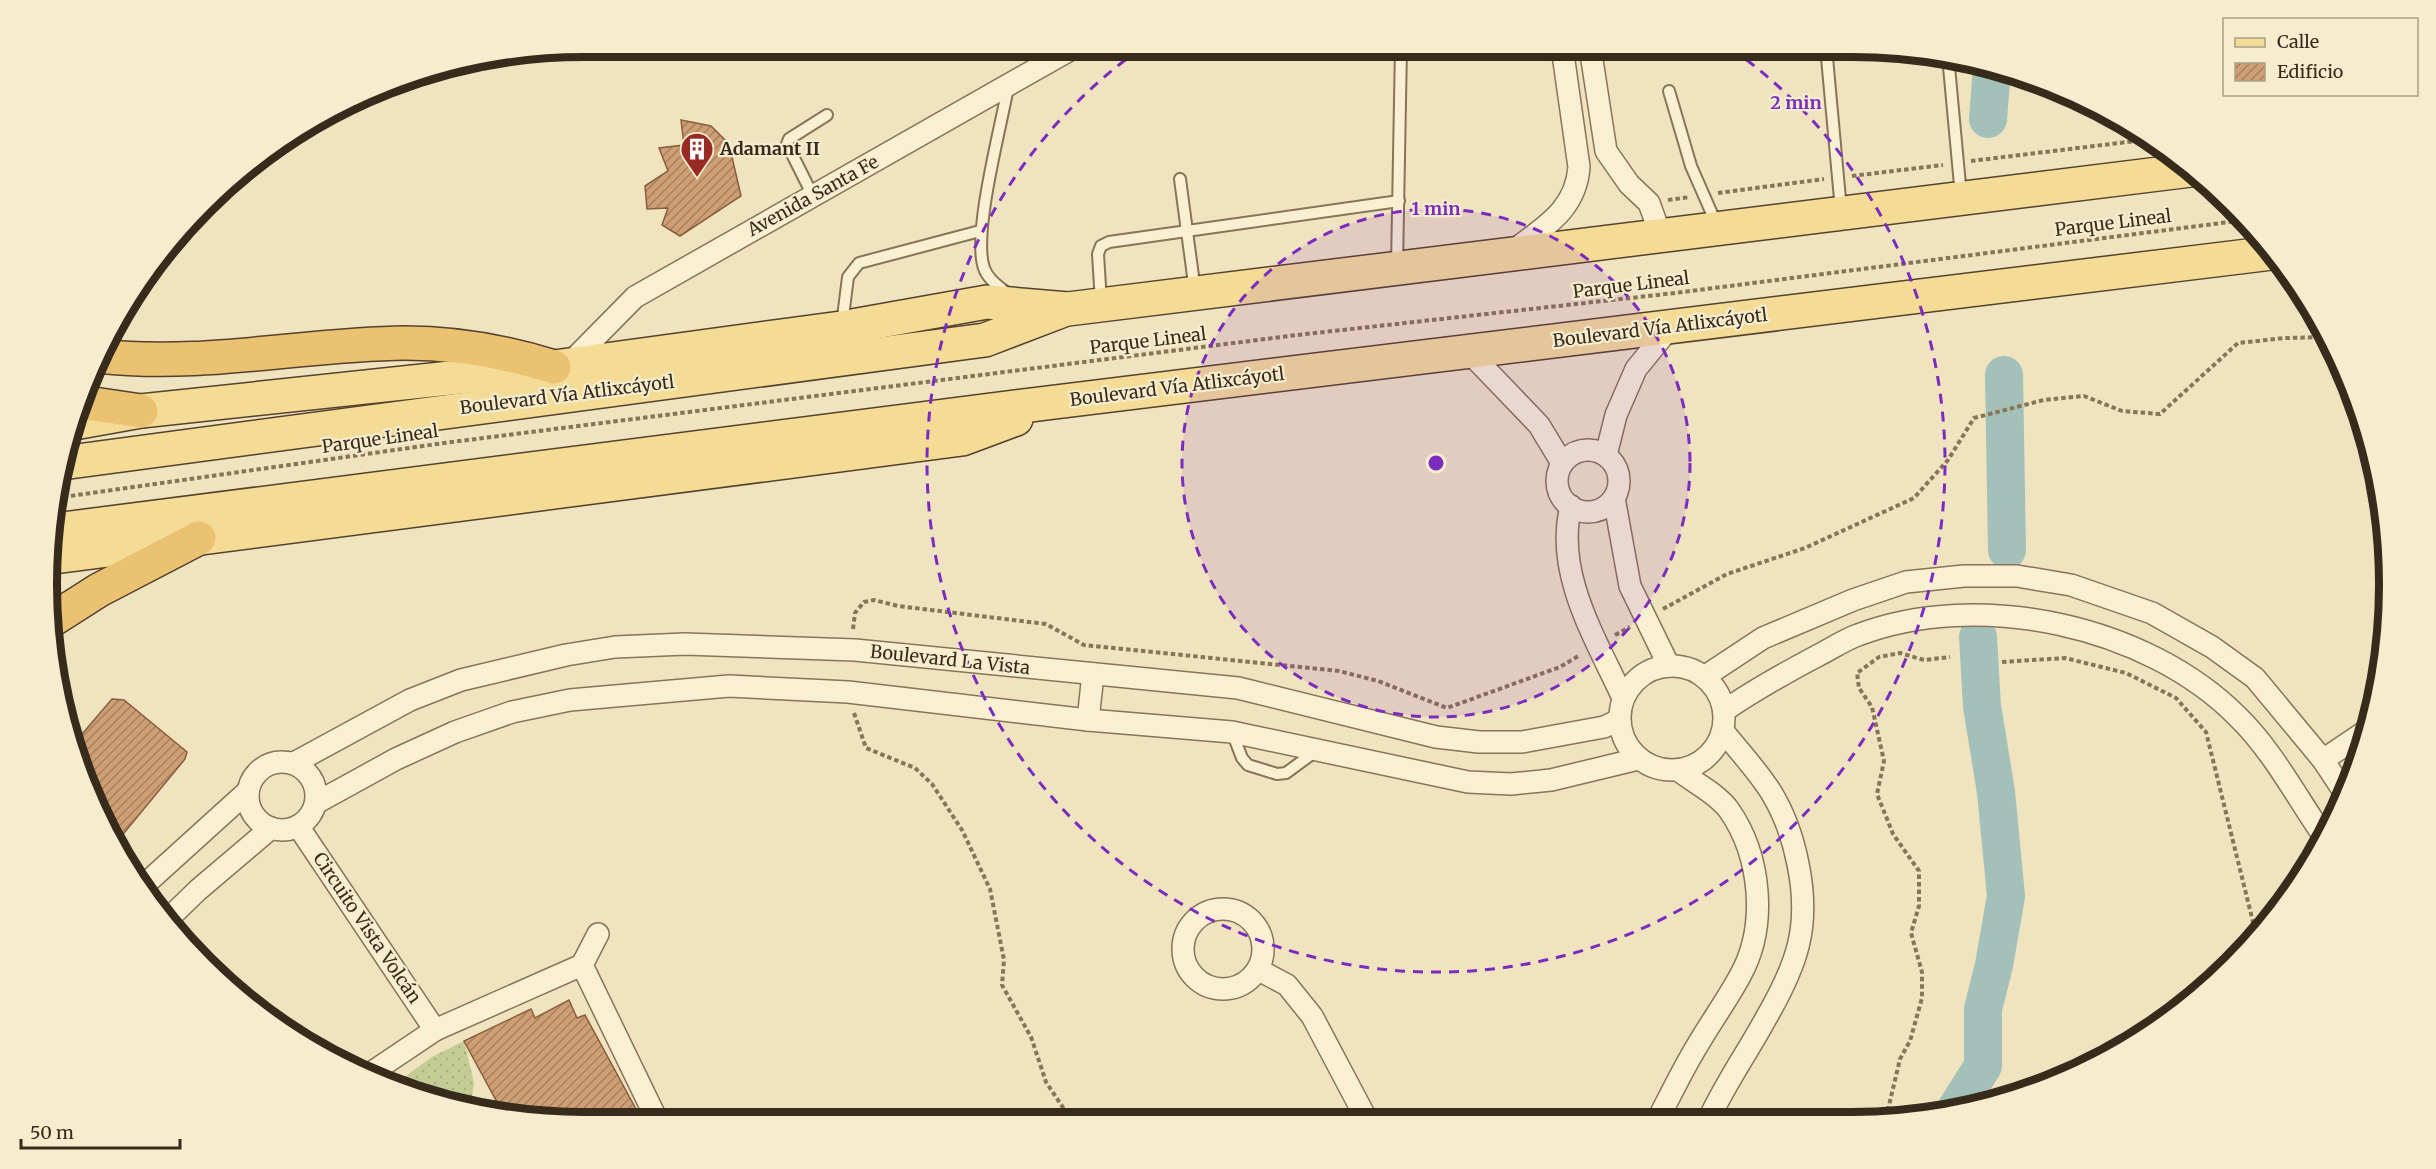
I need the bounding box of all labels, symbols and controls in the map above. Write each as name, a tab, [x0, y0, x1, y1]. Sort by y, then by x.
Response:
legend	[2223, 18, 2418, 96]
text: Calle	[2277, 30, 2319, 53]
text: Edificio	[2277, 60, 2343, 83]
text: 2 min	[1770, 91, 1822, 114]
building icon: Adamant II	[679, 131, 715, 178]
place label: Adamant II	[719, 137, 820, 160]
street label: Avenida Santa Fe	[742, 150, 882, 242]
text: 1 min	[1411, 197, 1461, 220]
street label: Parque Lineal	[2053, 204, 2173, 241]
street label: Parque Lineal	[1571, 266, 1691, 303]
street label: Boulevard Vía Atlixcáyotl	[1551, 303, 1769, 352]
street label: Parque Lineal	[1088, 322, 1208, 359]
street label: Boulevard Vía Atlixcáyotl	[1068, 362, 1286, 411]
street label: Boulevard Vía Atlixcáyotl	[458, 370, 676, 419]
street label: Parque Lineal	[320, 419, 440, 458]
centre of rings	[1426, 453, 1446, 473]
street label: Boulevard La Vista	[869, 640, 1032, 679]
street label: Circuito Vista Volcán	[308, 848, 427, 1008]
scale bar	[21, 1112, 180, 1150]
text: 50 m	[30, 1121, 74, 1144]

